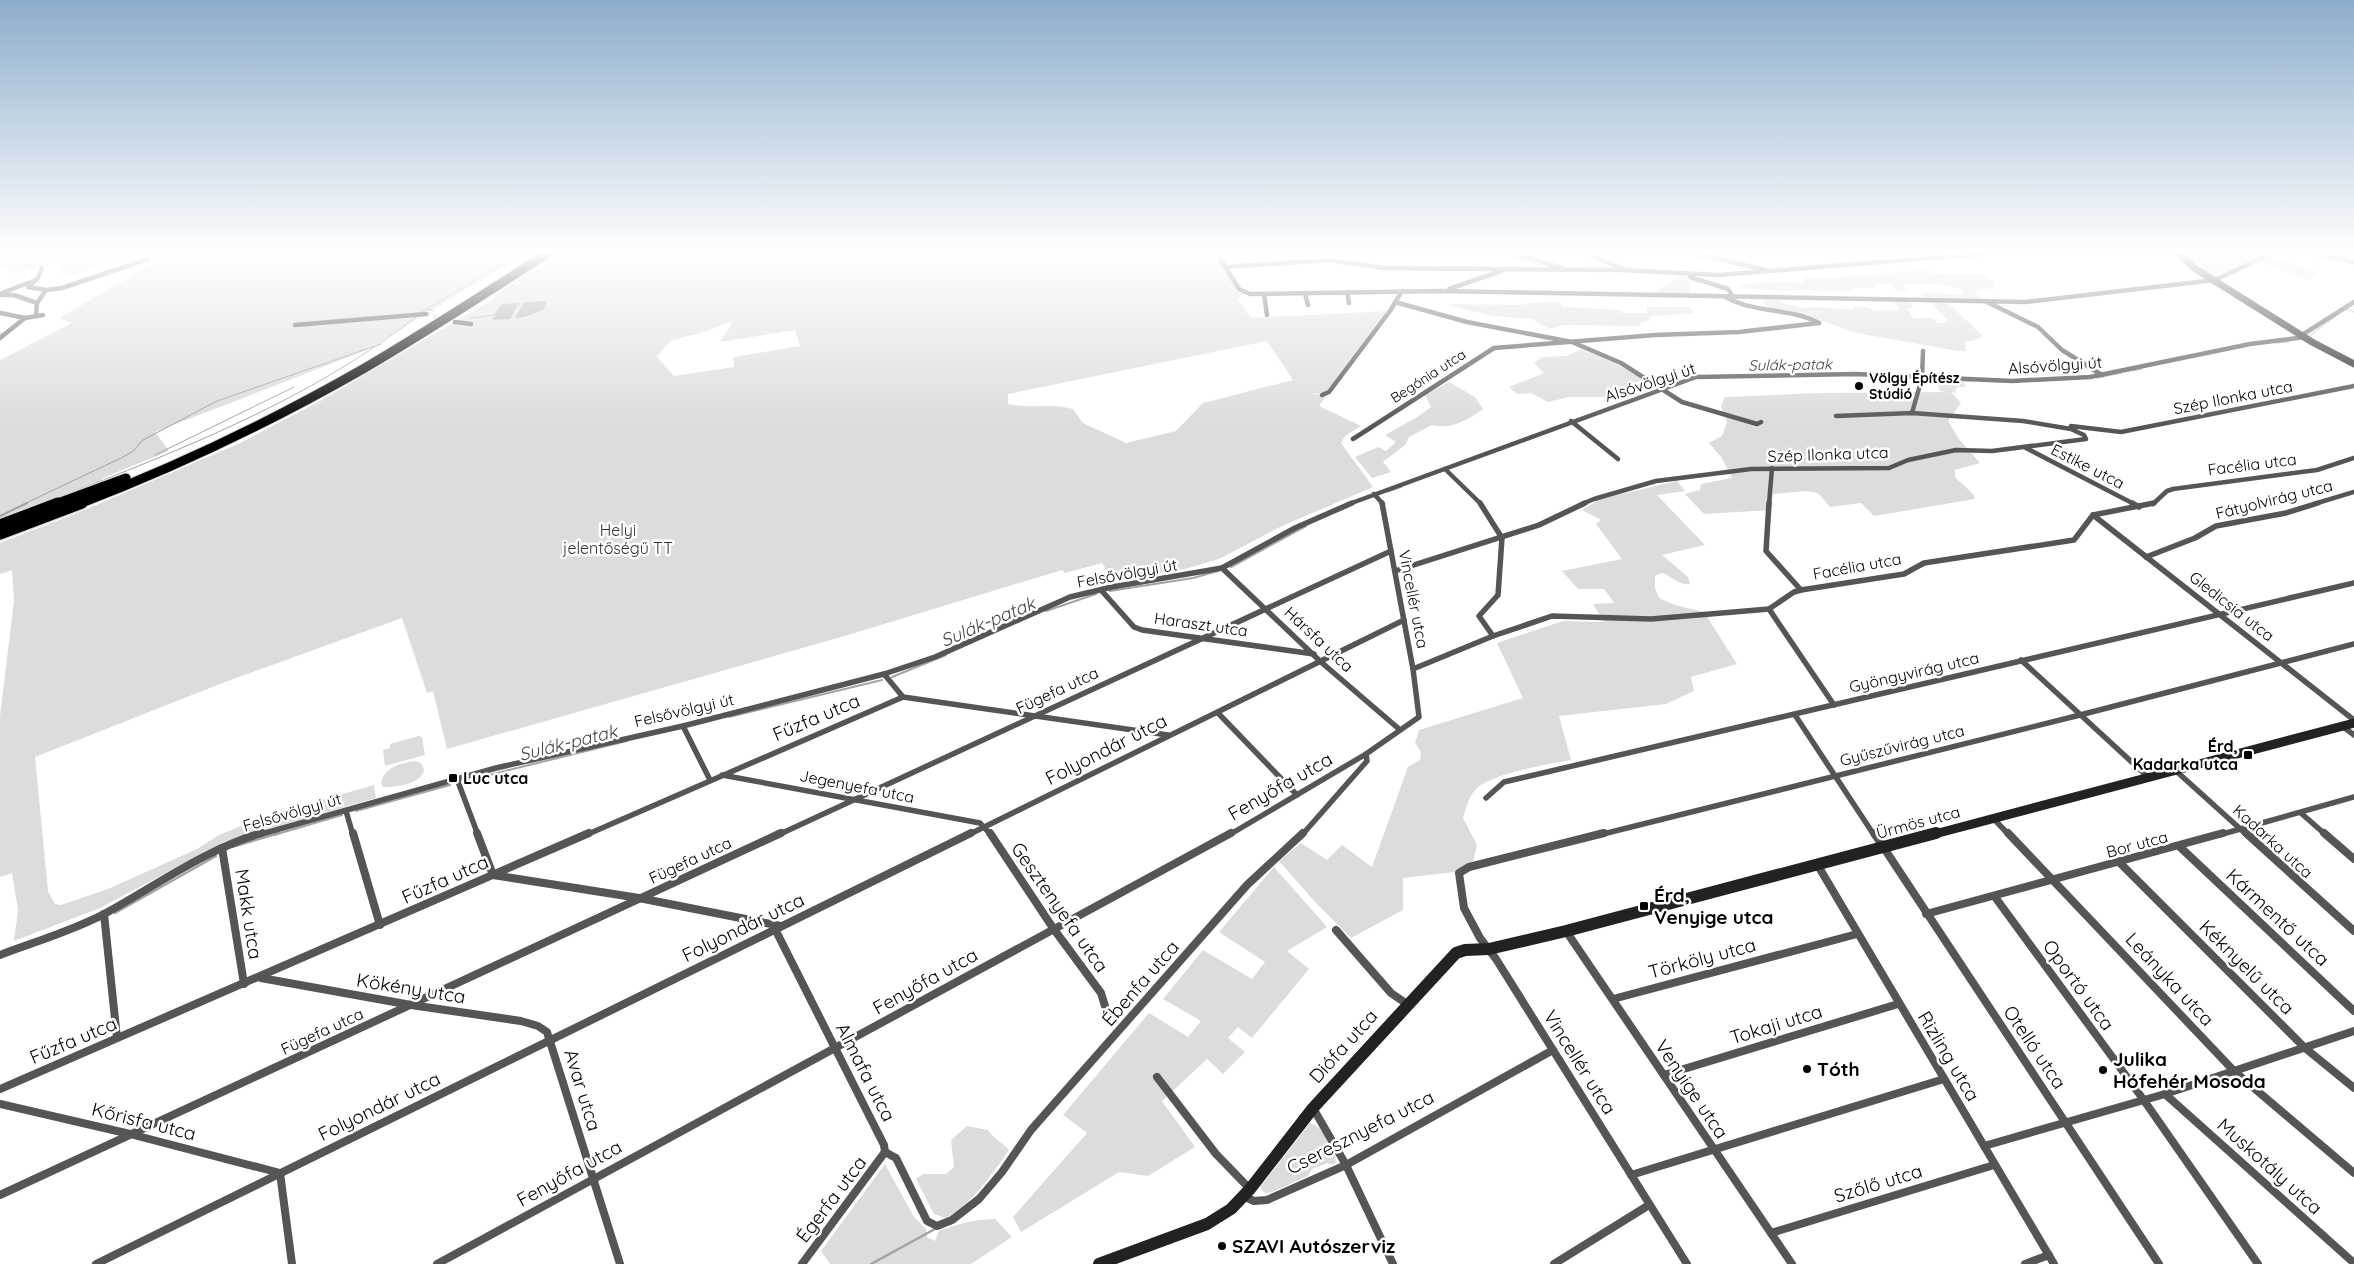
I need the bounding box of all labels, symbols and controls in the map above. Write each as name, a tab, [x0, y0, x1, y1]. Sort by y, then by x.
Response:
street label: Begónia utca	[1387, 345, 1469, 407]
street label: Alsóvölgyi út	[2007, 352, 2103, 378]
water label: Sulák-patak	[1748, 354, 1834, 375]
street label: Alsóvölgyi út	[1602, 358, 1698, 406]
place label: Völgy Építész Stúdió	[1869, 369, 1960, 403]
street label: Szép Ilonka utca	[2172, 376, 2294, 418]
marker: Völgy Építész Stúdió	[1853, 380, 1865, 392]
street label: Estike utca	[2048, 439, 2128, 493]
street label: Szép Ilonka utca	[1767, 442, 1889, 466]
street label: Facélia utca	[2206, 449, 2298, 479]
street label: Fátyolvirág utca	[2213, 475, 2335, 523]
park label: Helyi jelentőségű TT	[562, 520, 673, 558]
street label: Vincellér utca	[1395, 548, 1433, 650]
street label: Facélia utca	[1811, 548, 1903, 584]
street label: Felsővölgyi út	[1075, 554, 1179, 592]
street label: Gledicsia utca	[2185, 567, 2279, 645]
water label: Sulák-patak	[937, 591, 1040, 652]
street label: Hársfa utca	[1280, 602, 1358, 676]
street label: Haraszt utca	[1153, 608, 1249, 640]
street label: Gyöngyvirág utca	[1847, 647, 1981, 697]
street label: Fügefa utca	[1013, 662, 1101, 718]
street label: Fűzfa utca	[769, 688, 863, 746]
street label: Felsővölgyi út	[632, 689, 736, 731]
street label: Folyondár utca	[1041, 708, 1171, 790]
water label: Sulák-patak	[516, 719, 621, 766]
street label: Gyűszűvirág utca	[1838, 720, 1966, 770]
place label: Érd, Kadarka utca	[2133, 736, 2238, 774]
street label: Fenyőfa utca	[1224, 747, 1336, 825]
marker: Érd, Kadarka utca	[2242, 749, 2254, 761]
street label: Jegenyefa utca	[798, 765, 916, 807]
place label: Luc utca	[463, 768, 528, 788]
marker: Luc utca	[447, 772, 459, 784]
street label: Felsővölgyi út	[240, 788, 344, 836]
street label: Kadarka utca	[2229, 800, 2317, 882]
street label: Ürmös utca	[1874, 801, 1962, 843]
street label: Bor utca	[2104, 826, 2170, 862]
street label: Fügefa utca	[646, 832, 734, 888]
street label: Gesztenyefa utca	[1006, 837, 1114, 977]
street label: Fűzfa utca	[398, 849, 492, 909]
street label: Kármentő utca	[2221, 863, 2335, 971]
street label: Makk utca	[230, 867, 268, 961]
place label: Érd, Venyige utca	[1654, 883, 1773, 929]
street label: Folyondár utca	[678, 887, 808, 967]
marker: Érd, Venyige utca	[1638, 900, 1650, 912]
street label: Kéknyelű utca	[2195, 915, 2299, 1019]
street label: Leányka utca	[2121, 927, 2219, 1031]
street label: Törköly utca	[1646, 932, 1758, 984]
street label: Ébenfa utca	[1096, 935, 1184, 1031]
street label: Oportó utca	[2038, 935, 2120, 1035]
street label: Fenyőfa utca	[868, 942, 982, 1020]
street label: Kökény utca	[355, 968, 467, 1008]
street label: Tokaji utca	[1727, 999, 1825, 1049]
street label: Otelló utca	[1998, 1001, 2072, 1093]
street label: Fügefa utca	[278, 1003, 366, 1059]
street label: Diófa utca	[1304, 1004, 1382, 1088]
street label: Vincellér utca	[1538, 1005, 1622, 1119]
street label: Rizling utca	[1913, 1007, 1985, 1105]
street label: Fűzfa utca	[26, 1011, 120, 1069]
street label: Almafa utca	[831, 1019, 901, 1125]
street label: Venyige utca	[1650, 1035, 1734, 1143]
street label: Avar utca	[559, 1046, 607, 1134]
place label: Julika Hófehér Mosoda	[2113, 1047, 2266, 1093]
place label: Tóth	[1817, 1057, 1860, 1081]
marker: Tóth	[1801, 1063, 1813, 1075]
marker: Julika Hófehér Mosoda	[2097, 1064, 2109, 1076]
street label: Folyondár utca	[314, 1066, 444, 1146]
street label: Cseresznyefa utca	[1282, 1085, 1438, 1179]
street label: Kőrisfa utca	[89, 1096, 199, 1146]
street label: Muskotály utca	[2212, 1113, 2328, 1219]
street label: Fenyőfa utca	[512, 1134, 626, 1212]
street label: Égerfa utca	[791, 1151, 871, 1247]
street label: Szőlő utca	[1831, 1158, 1925, 1208]
place label: SZAVI Autószerviz	[1232, 1234, 1395, 1258]
marker: SZAVI Autószerviz	[1216, 1240, 1228, 1252]

